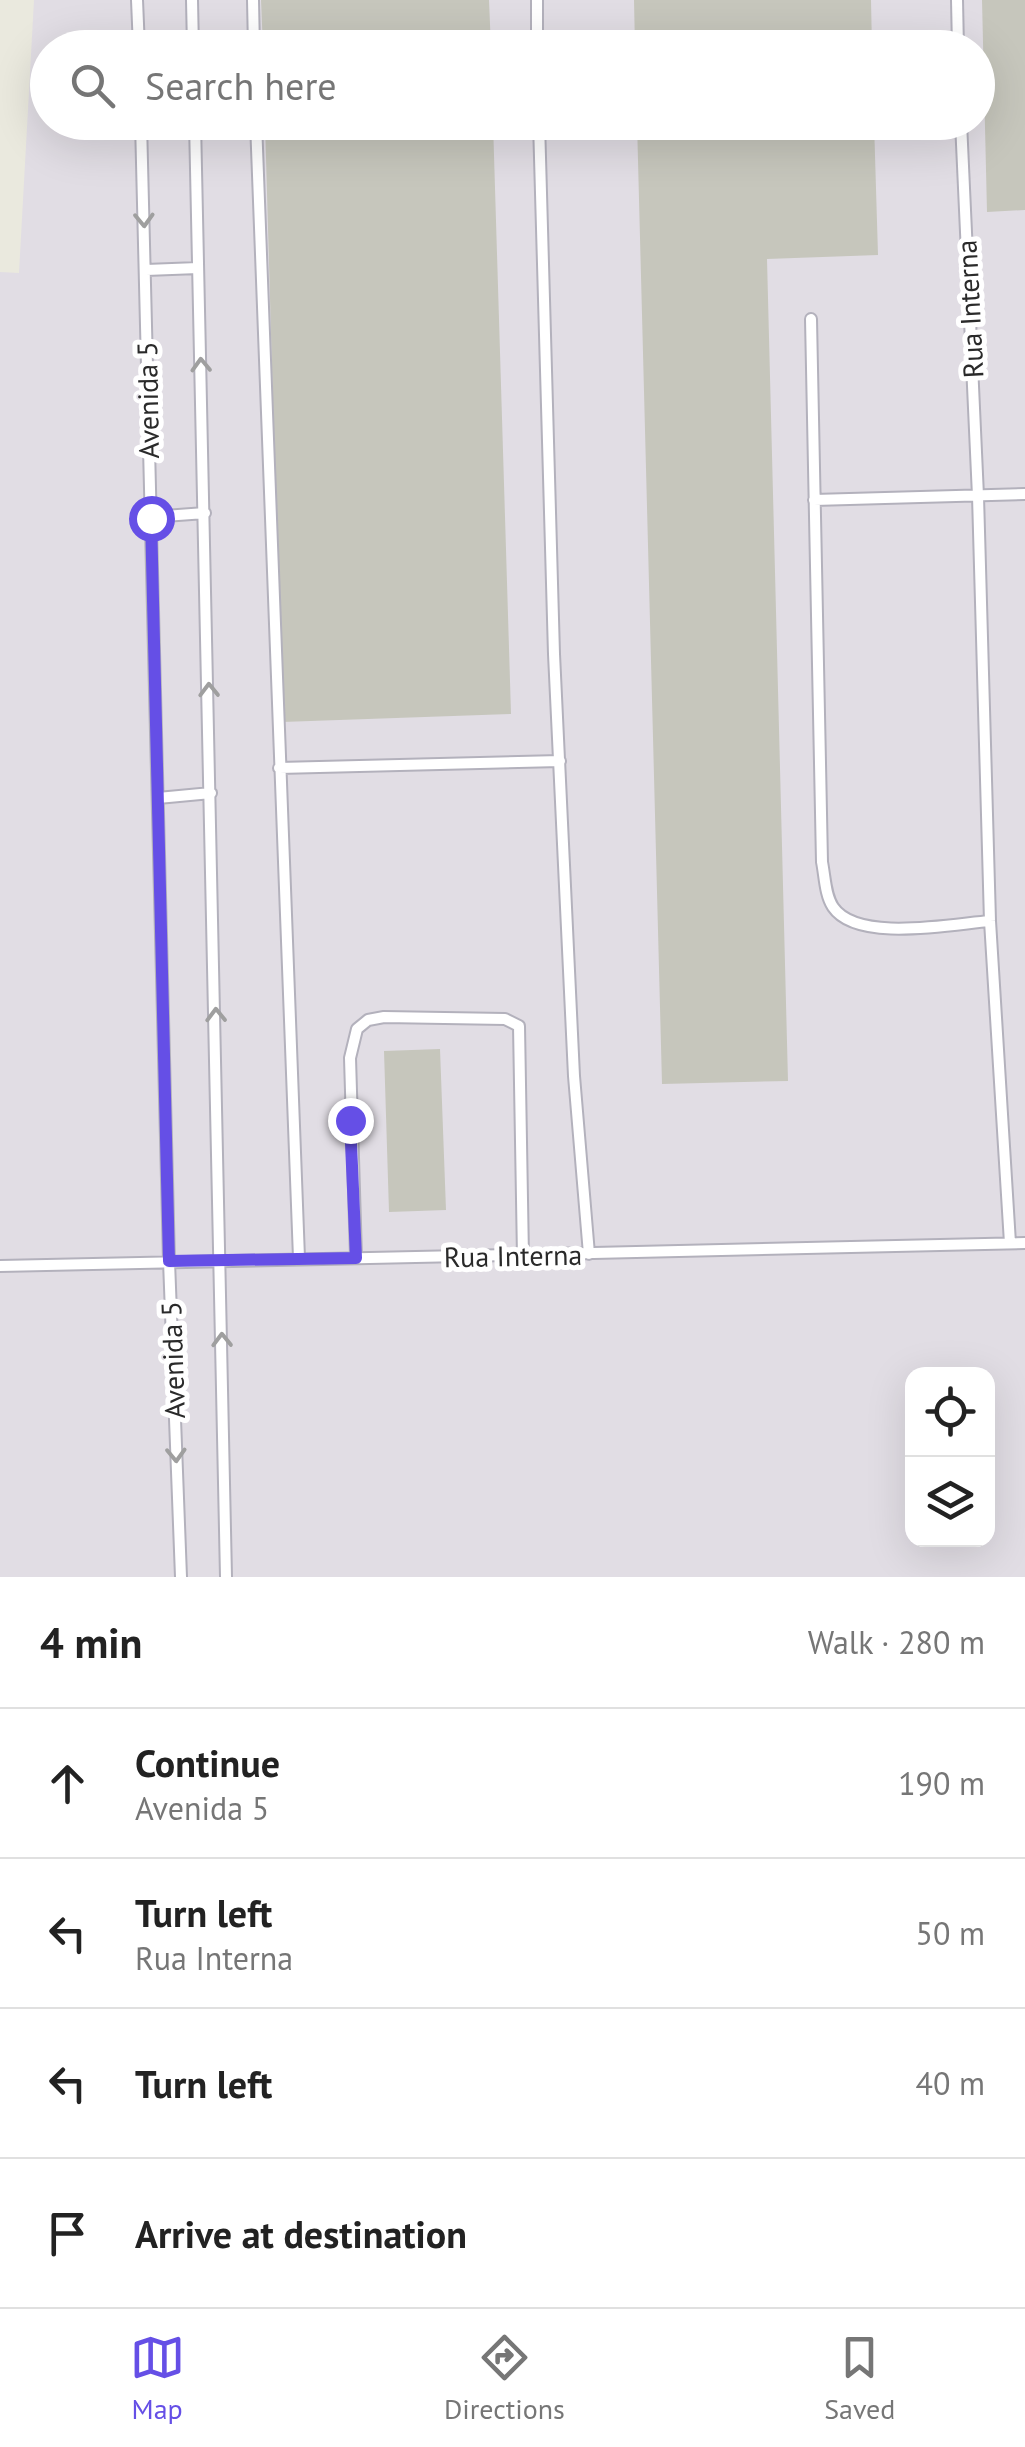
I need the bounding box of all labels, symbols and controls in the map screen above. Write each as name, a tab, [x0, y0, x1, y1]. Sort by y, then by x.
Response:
search box	[30, 30, 995, 140]
icon: search	[65, 58, 120, 113]
text: Search here	[145, 61, 337, 110]
one-way arrow	[134, 212, 155, 228]
street label: Rua Interna	[947, 239, 992, 379]
street label: Avenida 5	[128, 341, 167, 459]
one-way arrow	[190, 356, 211, 372]
route start	[129, 496, 175, 542]
one-way arrow	[198, 681, 220, 696]
one-way arrow	[205, 1006, 227, 1022]
route end	[328, 1098, 374, 1144]
street label: Rua Interna	[443, 1236, 583, 1275]
street label: Avenida 5	[152, 1301, 193, 1419]
one-way arrow	[212, 1331, 233, 1347]
map controls	[905, 1367, 995, 1547]
button: locate	[905, 1367, 995, 1457]
one-way arrow	[166, 1447, 187, 1463]
button: layers	[905, 1457, 995, 1547]
text: 4 min	[40, 1615, 142, 1670]
text: Walk · 280 m	[808, 1621, 985, 1663]
text: Continue	[135, 1738, 280, 1787]
icon: ahead	[40, 1756, 95, 1811]
text: 190 m	[898, 1762, 985, 1804]
text: Avenida 5	[135, 1787, 269, 1829]
text: Turn left	[135, 1888, 272, 1937]
icon: left	[40, 1906, 95, 1961]
text: 50 m	[916, 1912, 985, 1954]
text: Rua Interna	[135, 1937, 293, 1979]
icon: left	[40, 2056, 95, 2111]
text: Turn left	[135, 2059, 272, 2108]
text: 40 m	[916, 2062, 985, 2104]
icon: arrive	[40, 2206, 95, 2261]
text: Arrive at destination	[135, 2209, 467, 2258]
tab: Map	[130, 2330, 185, 2427]
tab: Directions	[444, 2330, 565, 2427]
tab: Saved	[824, 2330, 895, 2427]

